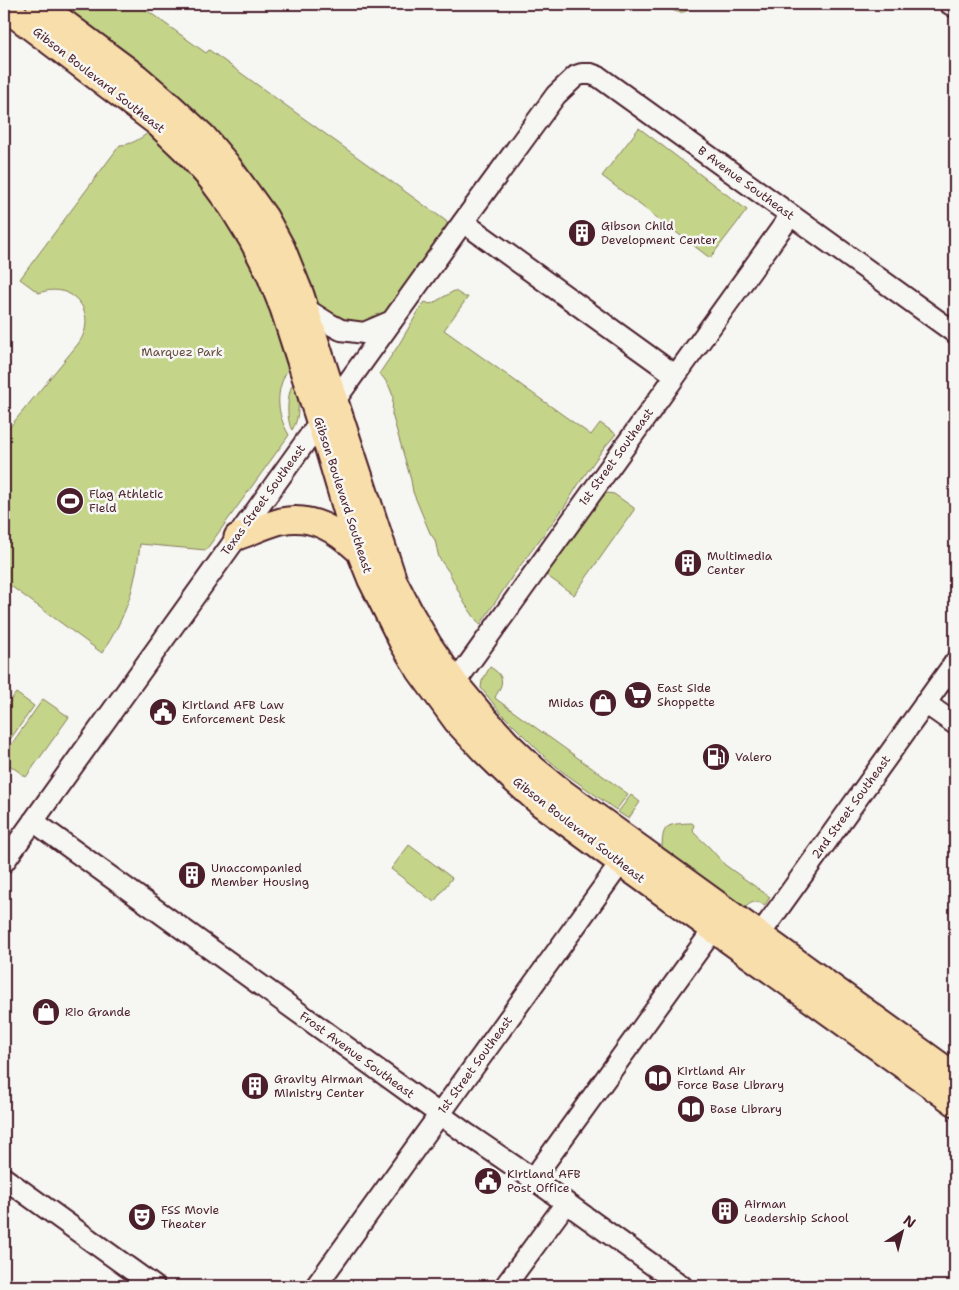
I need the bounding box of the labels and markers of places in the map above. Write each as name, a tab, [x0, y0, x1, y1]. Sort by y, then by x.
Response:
building icon: Gibson Child Development Center	[567, 218, 597, 248]
place label: Gibson Child Development Center	[601, 218, 718, 248]
sports icon: Flag Athletic Field	[55, 486, 85, 516]
place label: Flag Athletic Field	[89, 486, 163, 516]
building icon: Multimedia Center	[673, 548, 703, 578]
place label: Multimedia Center	[707, 548, 773, 578]
supermarket icon: East Side Shoppette	[623, 680, 653, 710]
place label: East Side Shoppette	[657, 680, 715, 710]
shop icon: Midas	[588, 688, 618, 718]
place label: Midas	[548, 695, 584, 711]
public building icon: Kirtland AFB Law Enforcement Desk	[148, 697, 178, 727]
place label: Kirtland AFB Law Enforcement Desk	[182, 697, 286, 727]
fuel station icon: Valero	[701, 742, 731, 772]
place label: Valero	[735, 749, 772, 765]
building icon: Unaccompanied Member Housing	[177, 860, 207, 890]
place label: Unaccompanied Member Housing	[211, 860, 309, 890]
shop icon: Rio Grande	[31, 997, 61, 1027]
place label: Rio Grande	[65, 1004, 131, 1020]
library icon: Kirtland Air Force Base Library	[643, 1063, 673, 1093]
place label: Kirtland Air Force Base Library	[677, 1063, 784, 1093]
building icon: Gravity Airman Ministry Center	[240, 1071, 270, 1101]
place label: Gravity Airman Ministry Center	[274, 1071, 365, 1101]
library icon: Base Library	[676, 1094, 706, 1124]
place label: Base Library	[710, 1101, 782, 1117]
public building icon: Kirtland AFB Post Office	[473, 1166, 503, 1196]
place label: Kirtland AFB Post Office	[507, 1166, 581, 1196]
building icon: Airman Leadership School	[710, 1196, 740, 1226]
place label: Airman Leadership School	[744, 1196, 849, 1226]
theatre icon: FSS Movie Theater	[127, 1202, 157, 1232]
place label: FSS Movie Theater	[161, 1202, 220, 1232]

